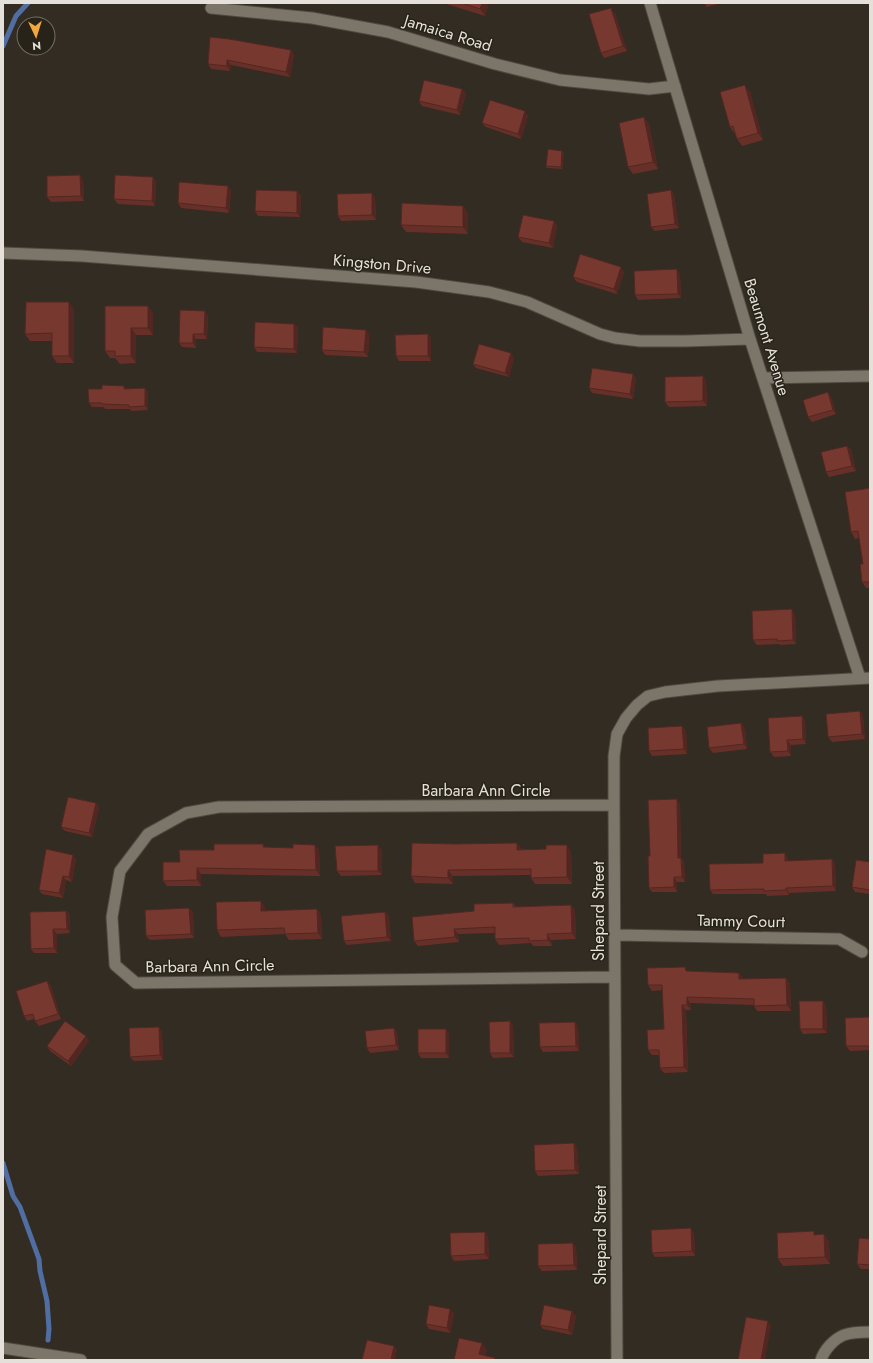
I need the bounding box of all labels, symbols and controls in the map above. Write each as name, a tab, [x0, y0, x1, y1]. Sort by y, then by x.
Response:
street label: Jamaica Road	[399, 8, 495, 57]
north arrow	[16, 16, 56, 56]
text: N	[32, 38, 42, 54]
street label: Kingston Drive	[332, 248, 432, 280]
street label: Beaumont Avenue	[738, 276, 796, 398]
street label: Barbara Ann Circle	[421, 779, 551, 802]
street label: Shepard Street	[587, 861, 610, 961]
street label: Tammy Court	[697, 909, 785, 933]
street label: Barbara Ann Circle	[145, 953, 275, 979]
street label: Shepard Street	[589, 1185, 612, 1285]

